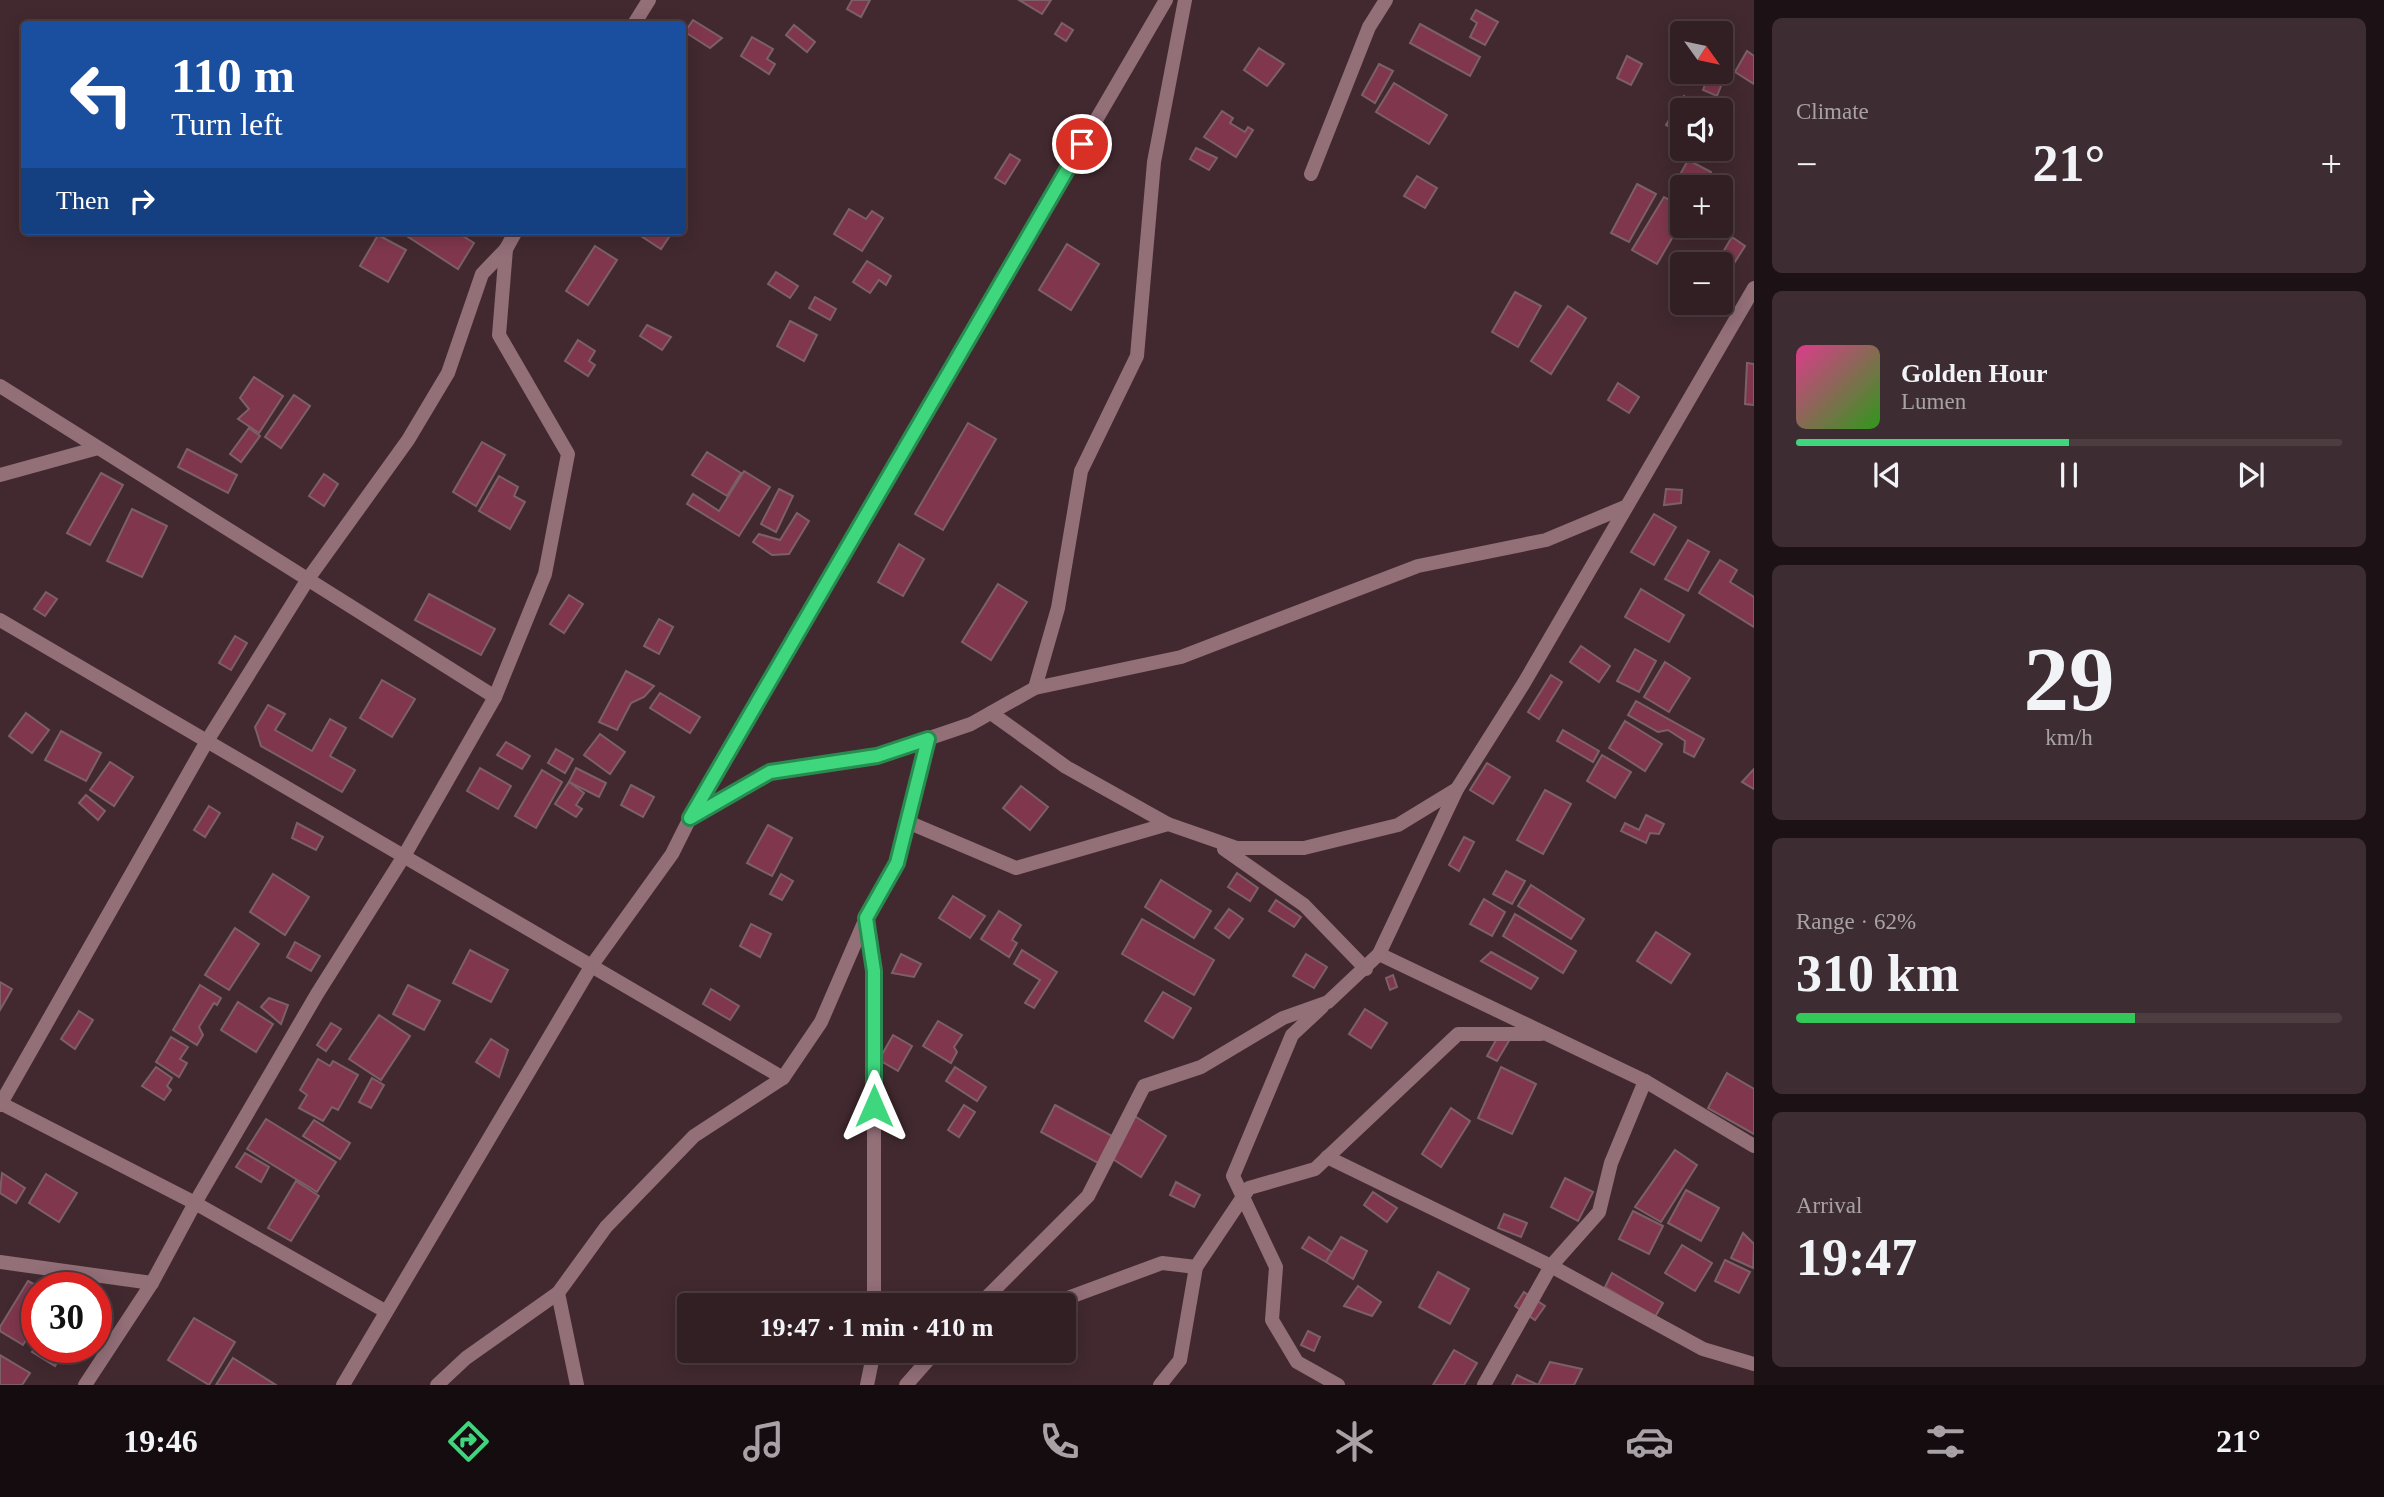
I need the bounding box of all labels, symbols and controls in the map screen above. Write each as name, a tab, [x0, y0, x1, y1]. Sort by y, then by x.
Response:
north arrow	[1670, 21, 1732, 84]
map controls	[1670, 21, 1733, 315]
text: 110 m	[171, 48, 295, 103]
icon: left	[56, 49, 147, 140]
button: sound	[1670, 98, 1733, 161]
text: Climate	[1796, 99, 1869, 124]
text: Turn left	[171, 106, 283, 142]
pin	[1052, 114, 1112, 174]
icon: arrive	[1063, 125, 1101, 163]
text: 21°	[2033, 135, 2105, 192]
text: −	[1796, 143, 1817, 185]
text: +	[2321, 143, 2342, 185]
button: +	[1670, 175, 1733, 238]
icon: right	[123, 182, 161, 220]
text: Then	[56, 186, 109, 215]
button: −	[1670, 252, 1733, 315]
text: Golden Hour	[1901, 359, 2048, 388]
text: Lumen	[1901, 389, 1966, 414]
icon: previous	[1868, 456, 1906, 494]
icon: pause	[2050, 456, 2088, 494]
icon: next	[2232, 456, 2270, 494]
text: 29	[2024, 629, 2115, 730]
text: km/h	[2045, 725, 2093, 750]
text: Range · 62%	[1796, 909, 1916, 934]
text: 310 km	[1796, 945, 1959, 1002]
position arrow	[837, 1069, 911, 1143]
text: Arrival	[1796, 1193, 1862, 1218]
text: 19:47	[1796, 1229, 1917, 1286]
speed limit sign: 30	[21, 1272, 112, 1363]
text: 19:47 · 1 min · 410 m	[760, 1313, 994, 1342]
icon: directions	[444, 1417, 493, 1466]
icon: music	[739, 1417, 788, 1466]
icon: phone	[1035, 1417, 1084, 1466]
icon: climate	[1330, 1417, 1379, 1466]
icon: car	[1625, 1417, 1674, 1466]
icon: filters	[1921, 1417, 1970, 1466]
text: 19:46	[123, 1423, 198, 1459]
text: 21°	[2216, 1423, 2261, 1459]

